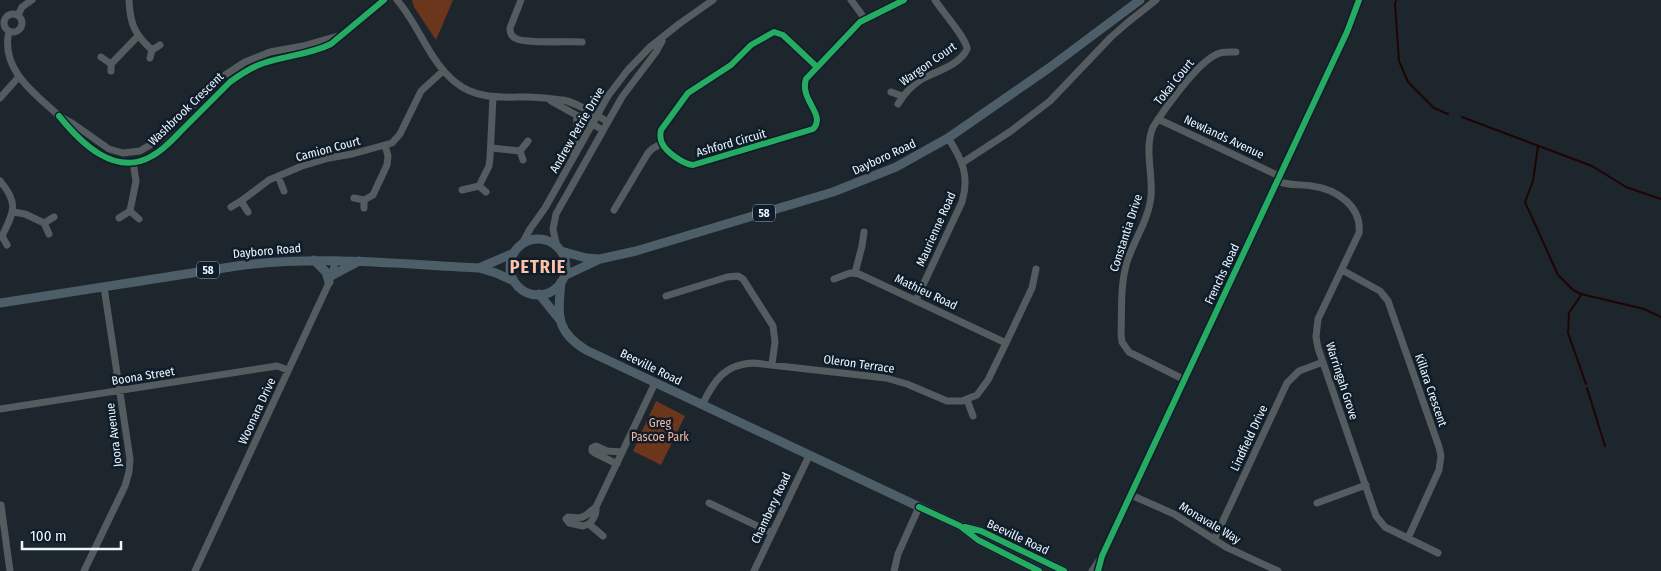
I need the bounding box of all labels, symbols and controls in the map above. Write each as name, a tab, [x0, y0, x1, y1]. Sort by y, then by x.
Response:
street label: Wargon Court	[897, 39, 959, 89]
street label: Tokai Court	[1151, 56, 1197, 108]
street label: Washbrook Crescent	[146, 70, 227, 148]
street label: Andrew Petrie Drive	[547, 85, 607, 175]
street label: Newlands Avenue	[1182, 112, 1266, 162]
street label: Ashford Circuit	[694, 126, 768, 160]
street label: Camion Court	[294, 134, 362, 164]
street label: Dayboro Road	[850, 136, 918, 178]
street label: Maurienne Road	[913, 190, 959, 268]
street label: Constantia Drive	[1107, 192, 1145, 274]
road number: 58	[753, 204, 775, 222]
street label: Dayboro Road	[232, 241, 302, 261]
street label: Frenchs Road	[1202, 241, 1242, 307]
district label: PETRIE	[510, 256, 566, 278]
road number: 58	[197, 262, 219, 278]
street label: Mathieu Road	[892, 271, 960, 313]
street label: Warringah Grove	[1323, 340, 1361, 422]
street label: Beeville Road	[618, 346, 684, 388]
street label: Oleron Terrace	[823, 352, 895, 376]
street label: Killara Crescent	[1412, 352, 1450, 428]
street label: Boona Street	[110, 364, 176, 388]
street label: Woonara Drive	[236, 376, 279, 446]
street label: Joora Avenue	[103, 402, 125, 468]
street label: Lindfield Drive	[1228, 403, 1270, 473]
park label: Greg Pascoe Park	[631, 416, 689, 444]
street label: Chambery Road	[748, 470, 794, 546]
street label: Monavale Way	[1177, 499, 1244, 547]
street label: Beeville Road	[985, 517, 1051, 557]
scale bar	[22, 518, 121, 550]
text: 100 m	[30, 527, 67, 545]

